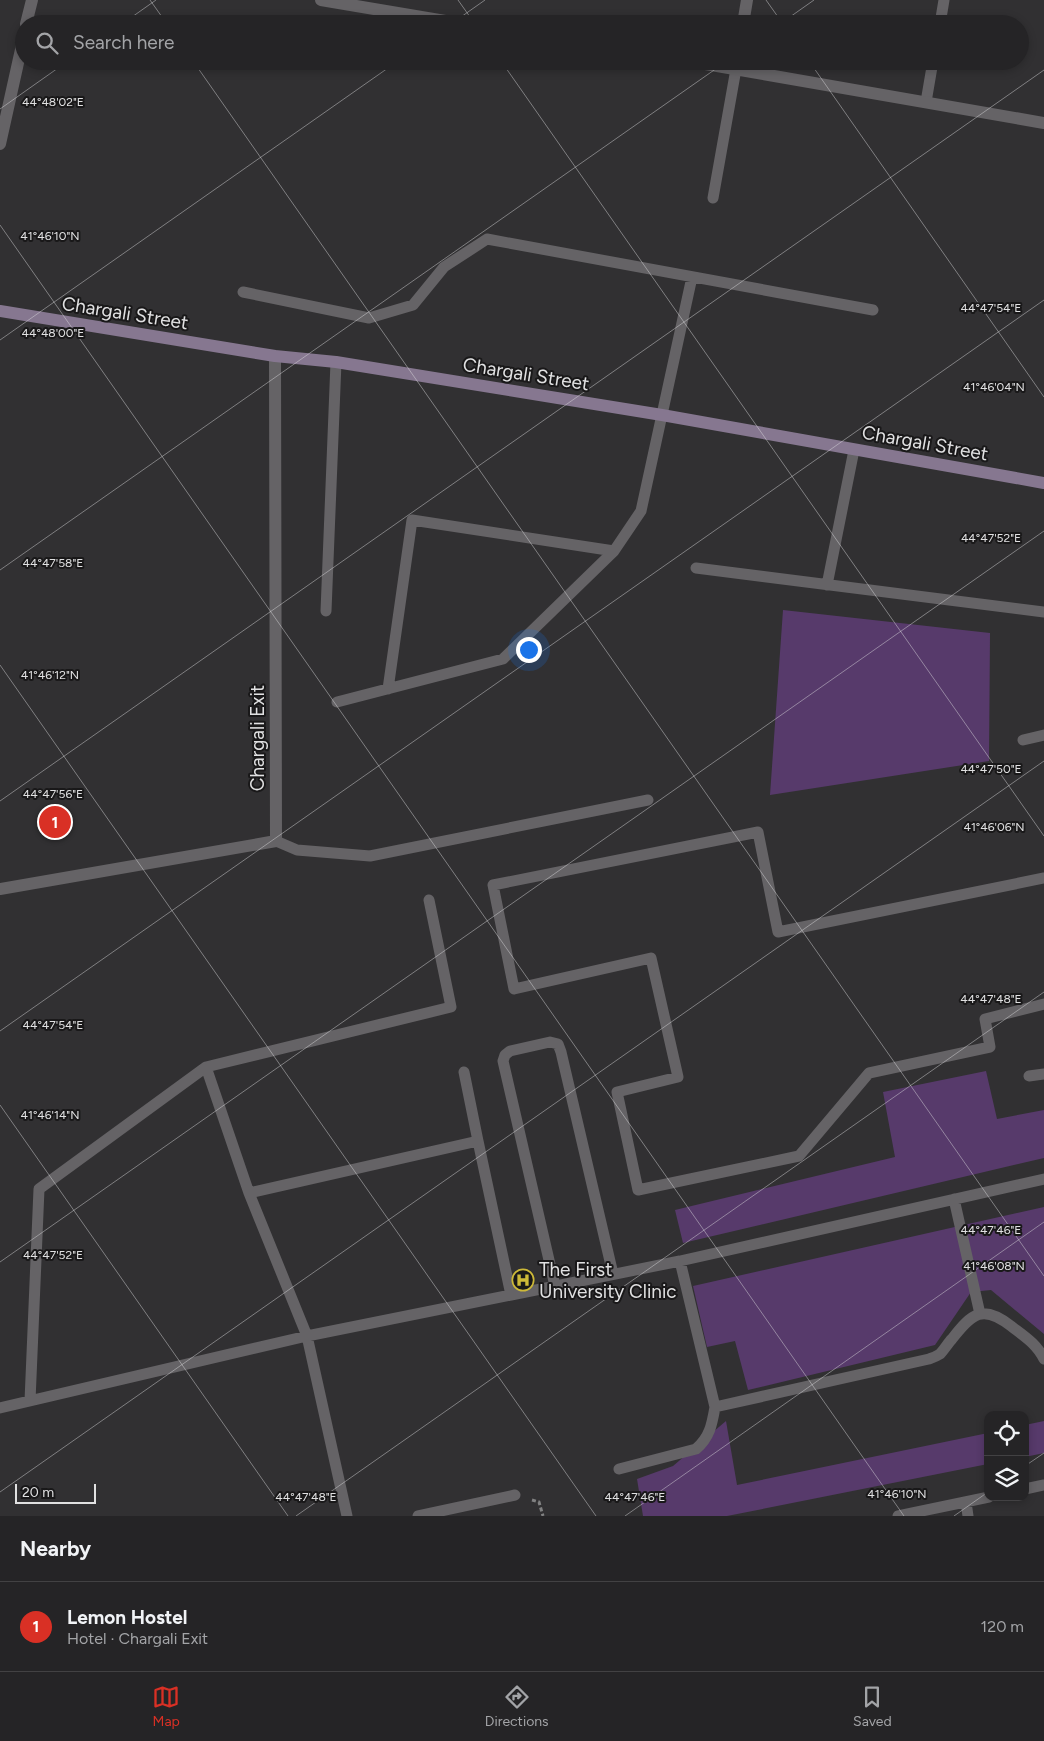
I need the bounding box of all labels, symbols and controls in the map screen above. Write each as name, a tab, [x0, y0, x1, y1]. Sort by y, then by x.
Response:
search box	[15, 15, 1029, 70]
icon: search	[33, 29, 61, 57]
text: Search here	[73, 31, 175, 54]
text: 44°48'02"E	[22, 95, 84, 109]
text: 41°46'10"N	[20, 229, 80, 243]
street label: Chargali Street	[60, 292, 190, 334]
text: 44°47'54"E	[961, 301, 1021, 315]
text: 44°48'00"E	[22, 326, 84, 340]
street label: Chargali Street	[461, 353, 591, 395]
text: 41°46'04"N	[963, 380, 1025, 394]
street label: Chargali Street	[860, 421, 990, 465]
text: 44°47'52"E	[961, 531, 1021, 545]
text: 44°47'58"E	[23, 556, 83, 570]
your location	[516, 637, 542, 663]
text: 41°46'12"N	[21, 668, 79, 682]
street label: Chargali Exit	[246, 685, 269, 791]
text: 44°47'50"E	[960, 762, 1022, 776]
text: 44°47'56"E	[23, 787, 83, 801]
pin: 1	[39, 803, 71, 841]
text: 41°46'06"N	[963, 820, 1025, 834]
text: 44°47'48"E	[960, 992, 1022, 1006]
text: 44°47'54"E	[23, 1018, 83, 1032]
text: 41°46'14"N	[20, 1108, 80, 1122]
text: 44°47'46"E	[961, 1223, 1021, 1237]
text: 44°47'52"E	[23, 1248, 83, 1262]
place label: The First University Clinic	[539, 1258, 677, 1303]
text: 41°46'08"N	[963, 1259, 1025, 1273]
hospital icon: The First University Clinic	[511, 1268, 535, 1292]
map controls	[984, 1411, 1029, 1501]
button: locate	[984, 1411, 1029, 1456]
button: layers	[984, 1456, 1029, 1501]
scale bar	[15, 1481, 96, 1504]
text: 20 m	[22, 1484, 54, 1501]
text: 41°46'10"N	[867, 1487, 927, 1501]
text: 44°47'48"E	[275, 1490, 337, 1504]
text: 44°47'46"E	[605, 1490, 665, 1504]
text: Nearby	[20, 1536, 91, 1561]
text: Lemon Hostel	[67, 1606, 187, 1629]
text: 1	[33, 1617, 39, 1636]
text: 120 m	[981, 1617, 1024, 1636]
text: Hotel · Chargali Exit	[67, 1629, 208, 1648]
tab: Map	[152, 1683, 180, 1730]
tab: Directions	[485, 1683, 549, 1730]
tab: Saved	[853, 1683, 892, 1730]

